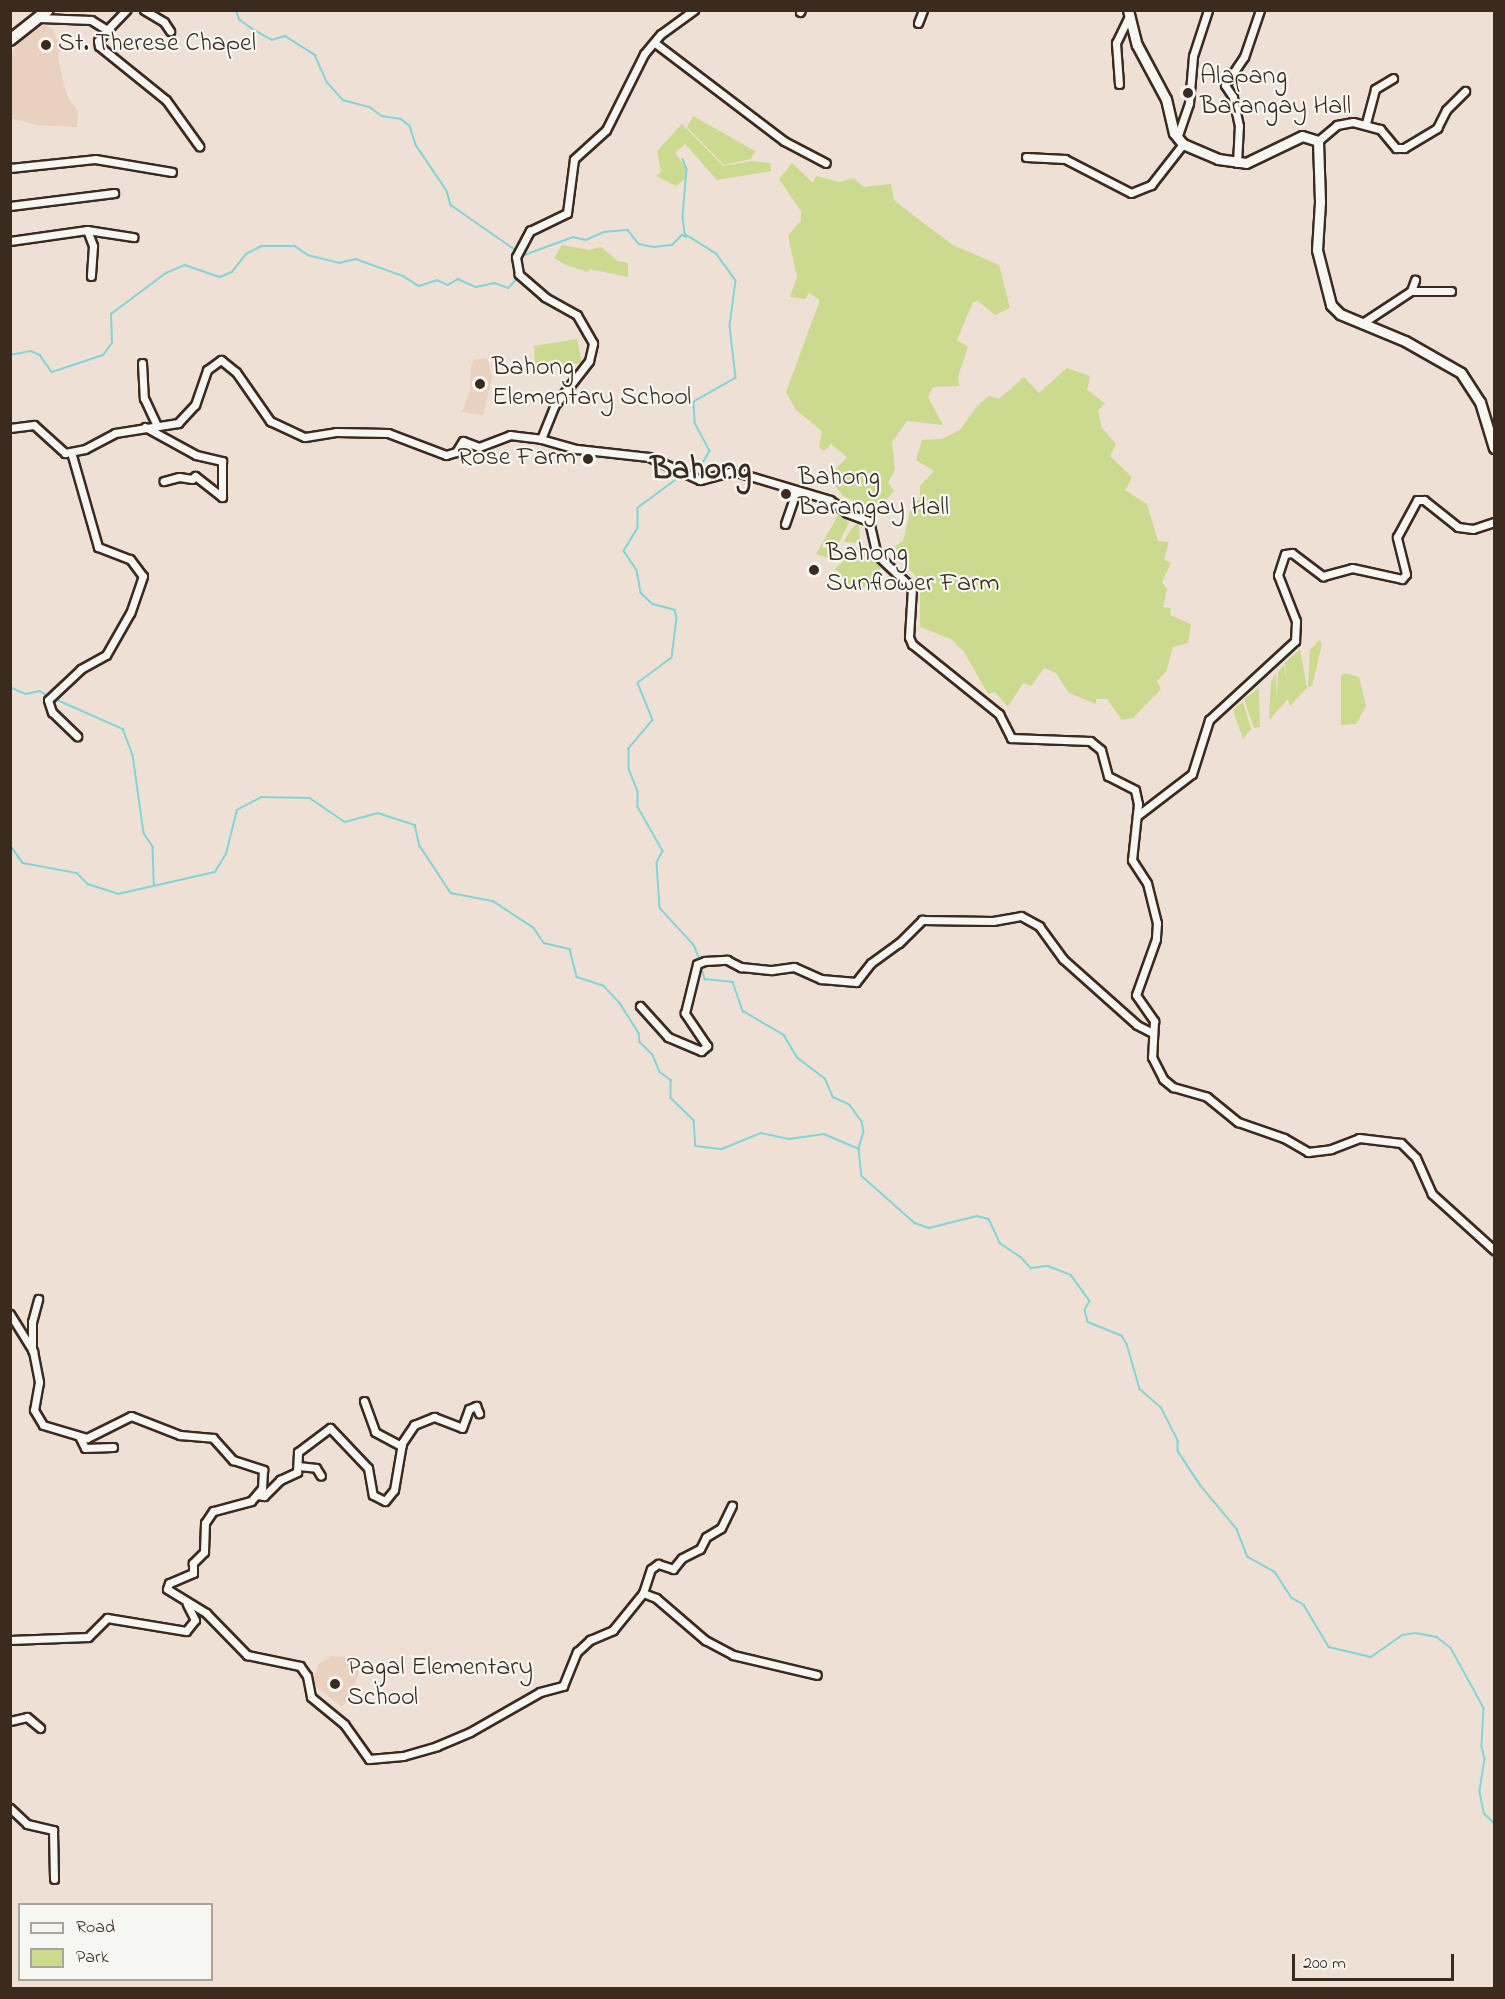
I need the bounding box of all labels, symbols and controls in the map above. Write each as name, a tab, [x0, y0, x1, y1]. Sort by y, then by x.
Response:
place label: St. Therese Chapel	[58, 29, 256, 61]
marker: St. Therese Chapel	[39, 38, 53, 52]
place label: Alapang Barangay Hall	[1200, 62, 1351, 124]
marker: Alapang Barangay Hall	[1181, 86, 1195, 100]
place label: Bahong Elementary School	[492, 353, 691, 414]
marker: Bahong Elementary School	[473, 377, 487, 391]
place label: Rose Farm	[458, 443, 576, 475]
marker: Rose Farm	[581, 452, 595, 466]
district label: Bahong	[651, 452, 751, 490]
place label: Bahong Barangay Hall	[798, 463, 949, 524]
marker: Bahong Barangay Hall	[779, 487, 793, 501]
place label: Bahong Sunflower Farm	[826, 539, 999, 600]
marker: Bahong Sunflower Farm	[807, 563, 821, 577]
place label: Pagal Elementary School	[347, 1653, 533, 1714]
marker: Pagal Elementary School	[328, 1677, 342, 1691]
legend	[18, 1903, 213, 1981]
text: Road	[76, 1915, 115, 1941]
scale bar	[1295, 1942, 1457, 1980]
text: Park	[76, 1945, 109, 1971]
text: 200 m	[1303, 1951, 1346, 1977]

